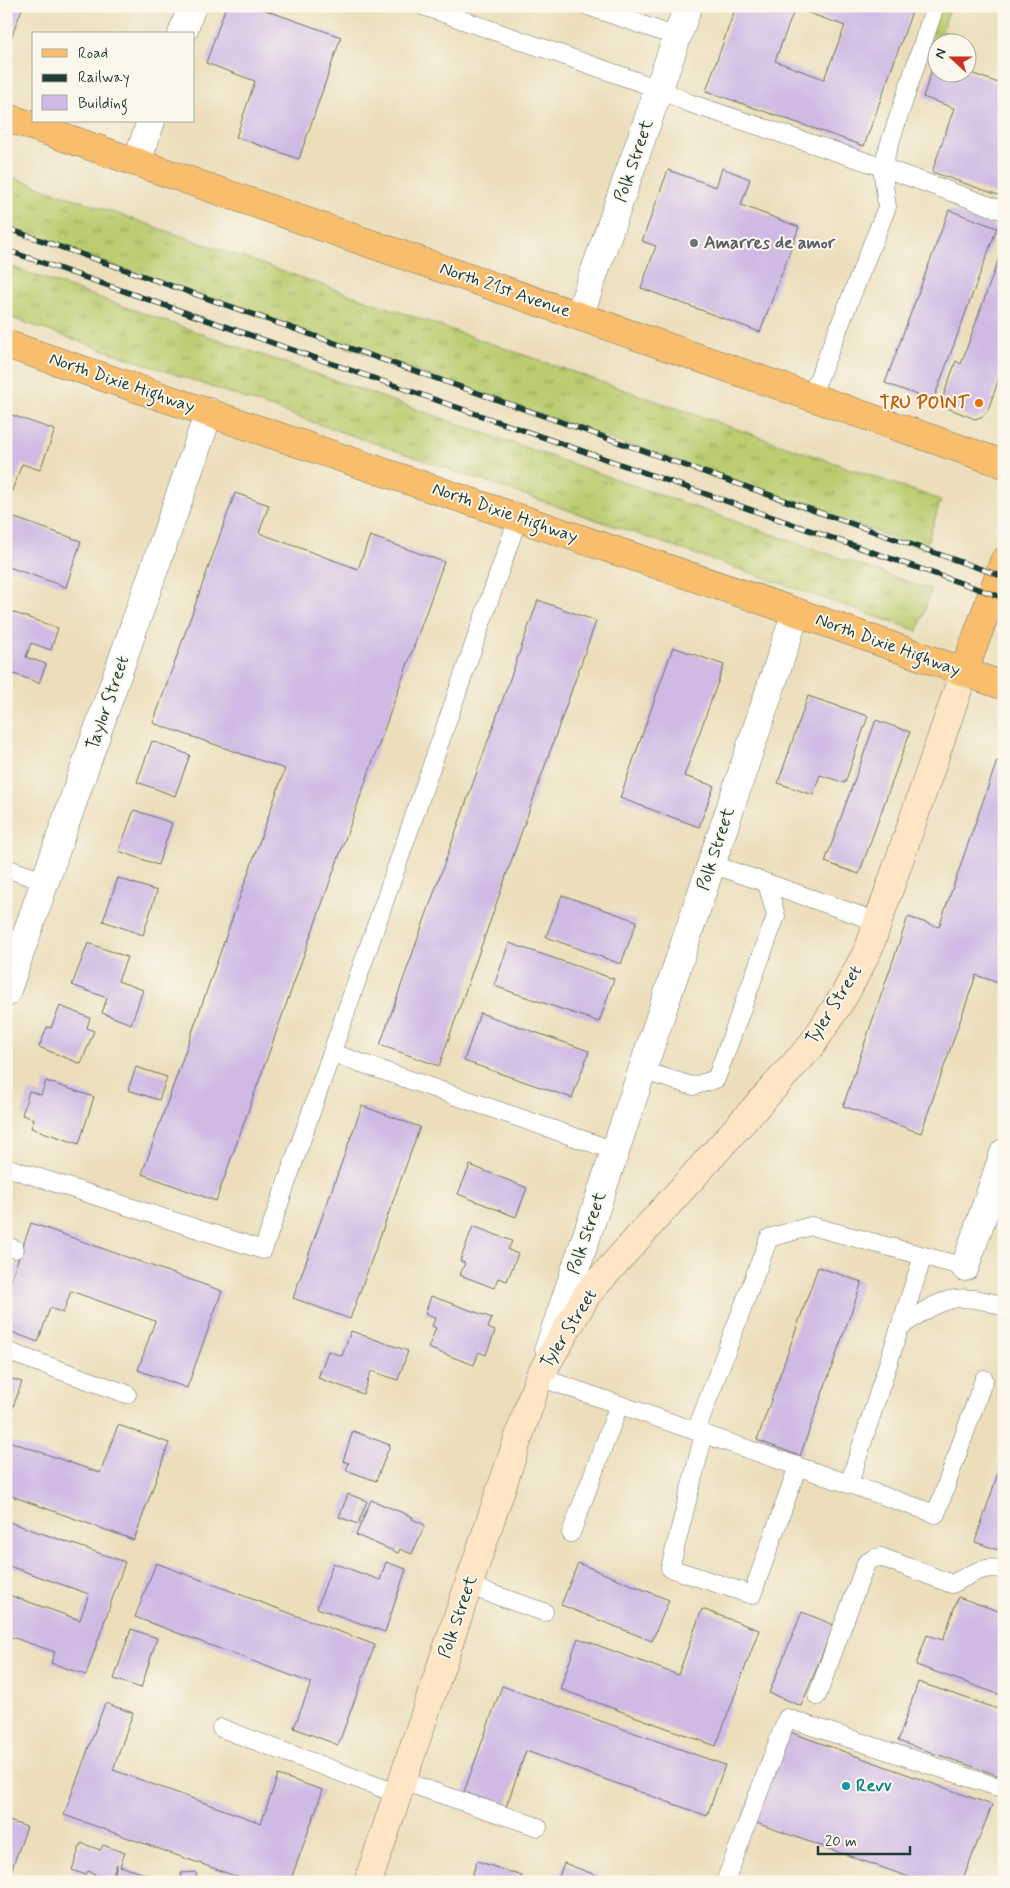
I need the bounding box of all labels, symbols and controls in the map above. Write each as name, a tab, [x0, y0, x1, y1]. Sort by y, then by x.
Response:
legend	[32, 32, 195, 122]
north arrow	[928, 32, 978, 82]
text: Road	[78, 44, 108, 64]
text: N	[931, 46, 951, 61]
text: Railway	[78, 68, 130, 88]
text: Building	[78, 94, 128, 115]
street label: Polk Street	[609, 116, 659, 206]
place label: Amarres de amor	[704, 231, 836, 255]
marker: Amarres de amor	[688, 237, 700, 249]
street label: North 21st Avenue	[436, 256, 574, 324]
street label: North Dixie Highway	[45, 347, 198, 421]
place label: TRU POINT	[879, 391, 971, 415]
marker: TRU POINT	[973, 397, 985, 409]
street label: North Dixie Highway	[428, 477, 581, 551]
street label: North Dixie Highway	[812, 608, 964, 684]
street label: Taylor Street	[81, 652, 135, 753]
street label: Polk Street	[691, 804, 741, 894]
street label: Tyler Street	[800, 960, 868, 1049]
street label: Polk Street	[562, 1188, 612, 1278]
street label: Tyler Street	[535, 1284, 603, 1373]
street label: Polk Street	[433, 1572, 483, 1662]
place label: Revv	[856, 1774, 892, 1798]
marker: Revv	[840, 1780, 852, 1792]
scale bar	[818, 1823, 910, 1855]
text: 20 m	[825, 1832, 857, 1852]

